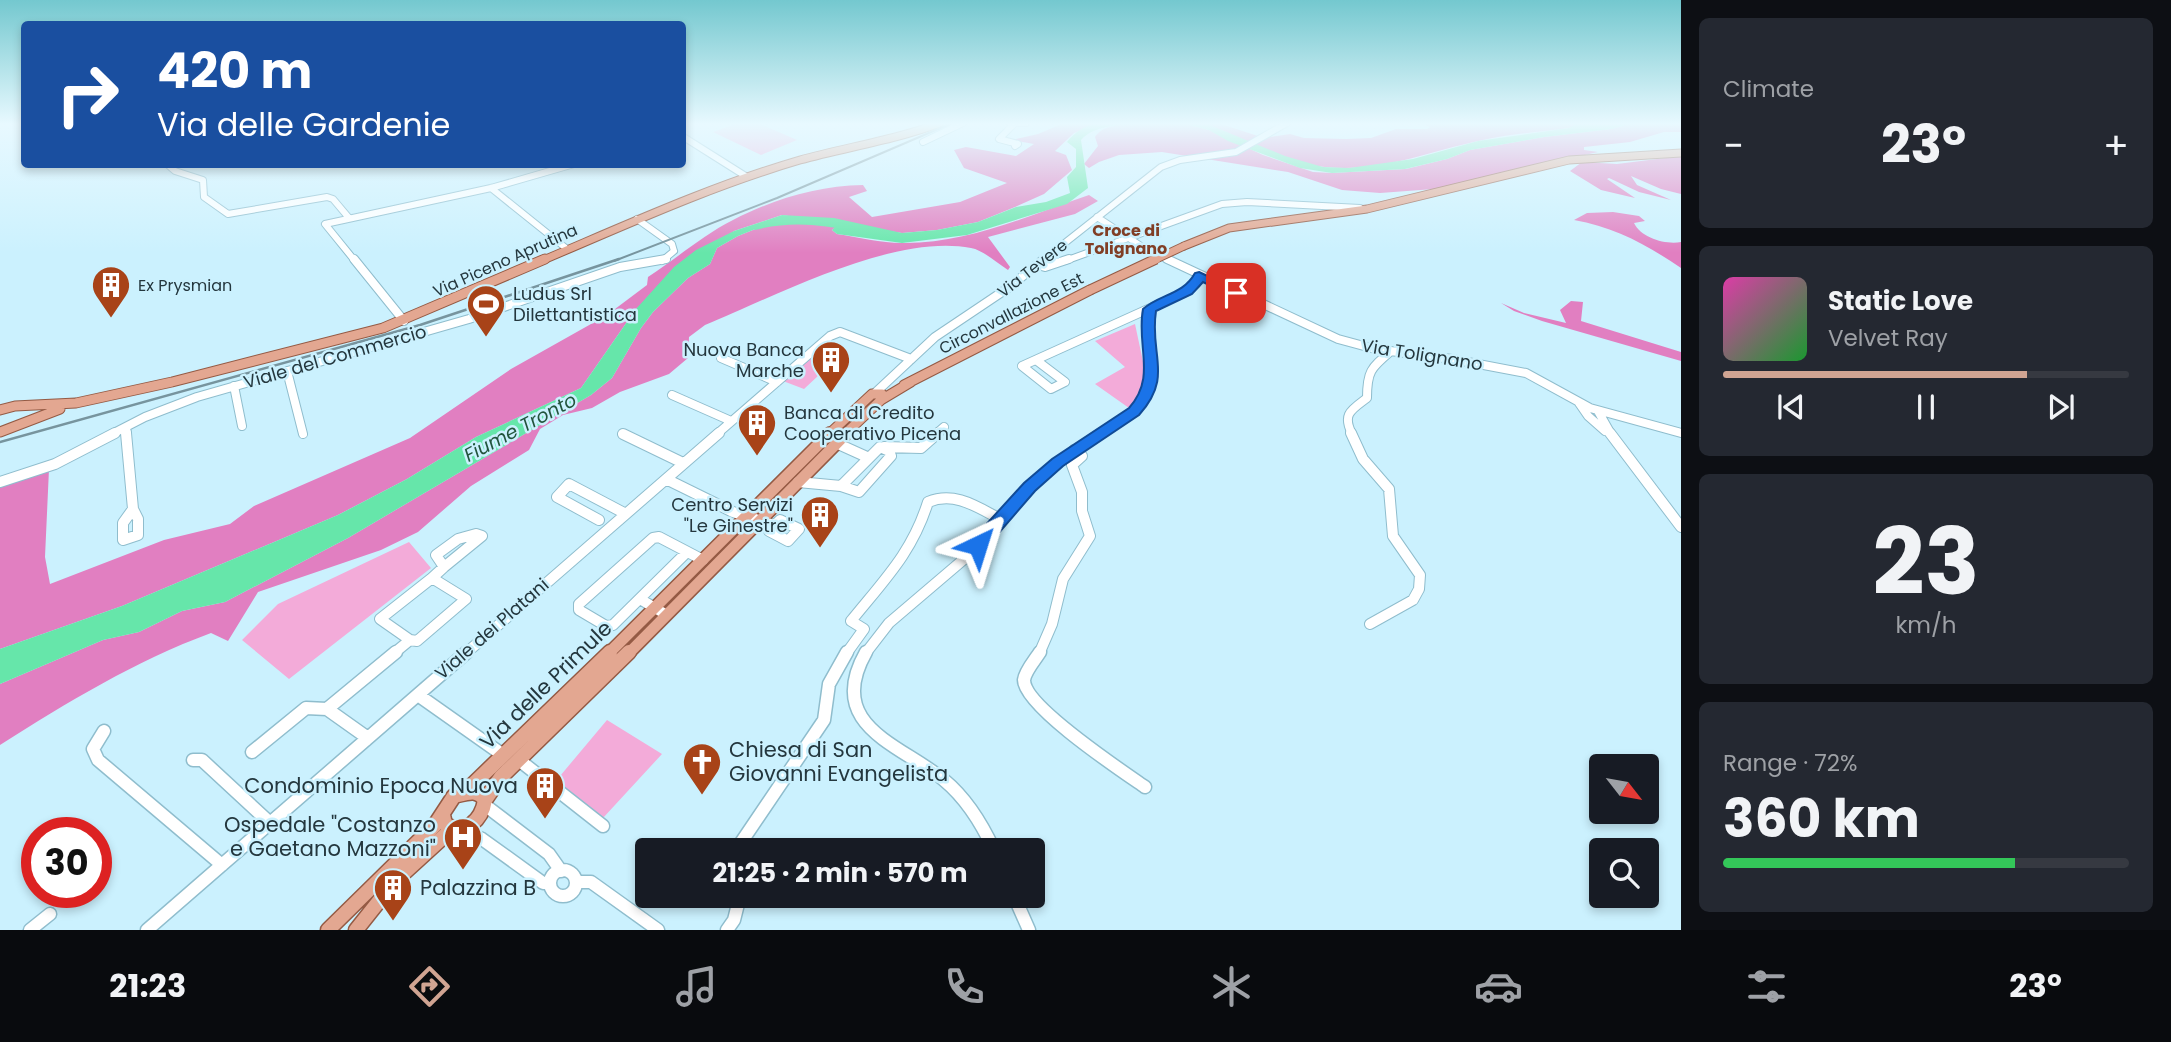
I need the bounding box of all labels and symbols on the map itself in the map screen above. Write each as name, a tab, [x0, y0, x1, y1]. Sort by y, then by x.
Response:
street label: Via Piceno Aprutina	[429, 218, 581, 303]
district label: Croce di Tolignano	[1085, 219, 1167, 260]
street label: Via Tevere	[992, 234, 1072, 303]
pin	[1206, 263, 1266, 323]
building icon: Ex Prysmian	[90, 264, 132, 319]
street label: Circonvallazione Est	[935, 267, 1088, 360]
place label: Ex Prysmian	[138, 274, 232, 297]
place label: Ludus Srl Dilettantistica	[513, 281, 637, 327]
sports icon: Ludus Srl Dilettantistica	[465, 283, 507, 338]
street label: Viale del Commercio	[241, 318, 429, 395]
street label: Via Tolignano	[1360, 333, 1485, 376]
place label: Nuova Banca Marche	[683, 337, 804, 383]
building icon: Nuova Banca Marche	[810, 339, 852, 394]
water label: Fiume Tronto	[459, 386, 581, 469]
place label: Banca di Credito Cooperativo Picena	[784, 400, 961, 446]
building icon: Banca di Credito Cooperativo Picena	[736, 402, 778, 457]
place label: Centro Servizi "Le Ginestre"	[671, 492, 793, 538]
building icon: Centro Servizi "Le Ginestre"	[799, 494, 841, 549]
position arrow	[941, 508, 1015, 582]
street label: Viale dei Platani	[429, 572, 554, 685]
street label: Via delle Primule	[473, 614, 618, 755]
place label: Chiesa di San Giovanni Evangelista	[729, 735, 948, 788]
church icon: Chiesa di San Giovanni Evangelista	[681, 741, 723, 796]
north arrow	[1589, 754, 1659, 824]
building icon: Condominio Epoca Nuova	[524, 765, 566, 820]
place label: Condominio Epoca Nuova	[244, 771, 518, 800]
place label: Ospedale "Costanzo e Gaetano Mazzoni"	[224, 810, 436, 863]
hospital icon: Ospedale "Costanzo e Gaetano Mazzoni"	[442, 816, 484, 871]
speed limit sign: 30	[21, 817, 112, 908]
building icon: Palazzina B	[372, 867, 414, 922]
place label: Palazzina B	[420, 873, 536, 902]

